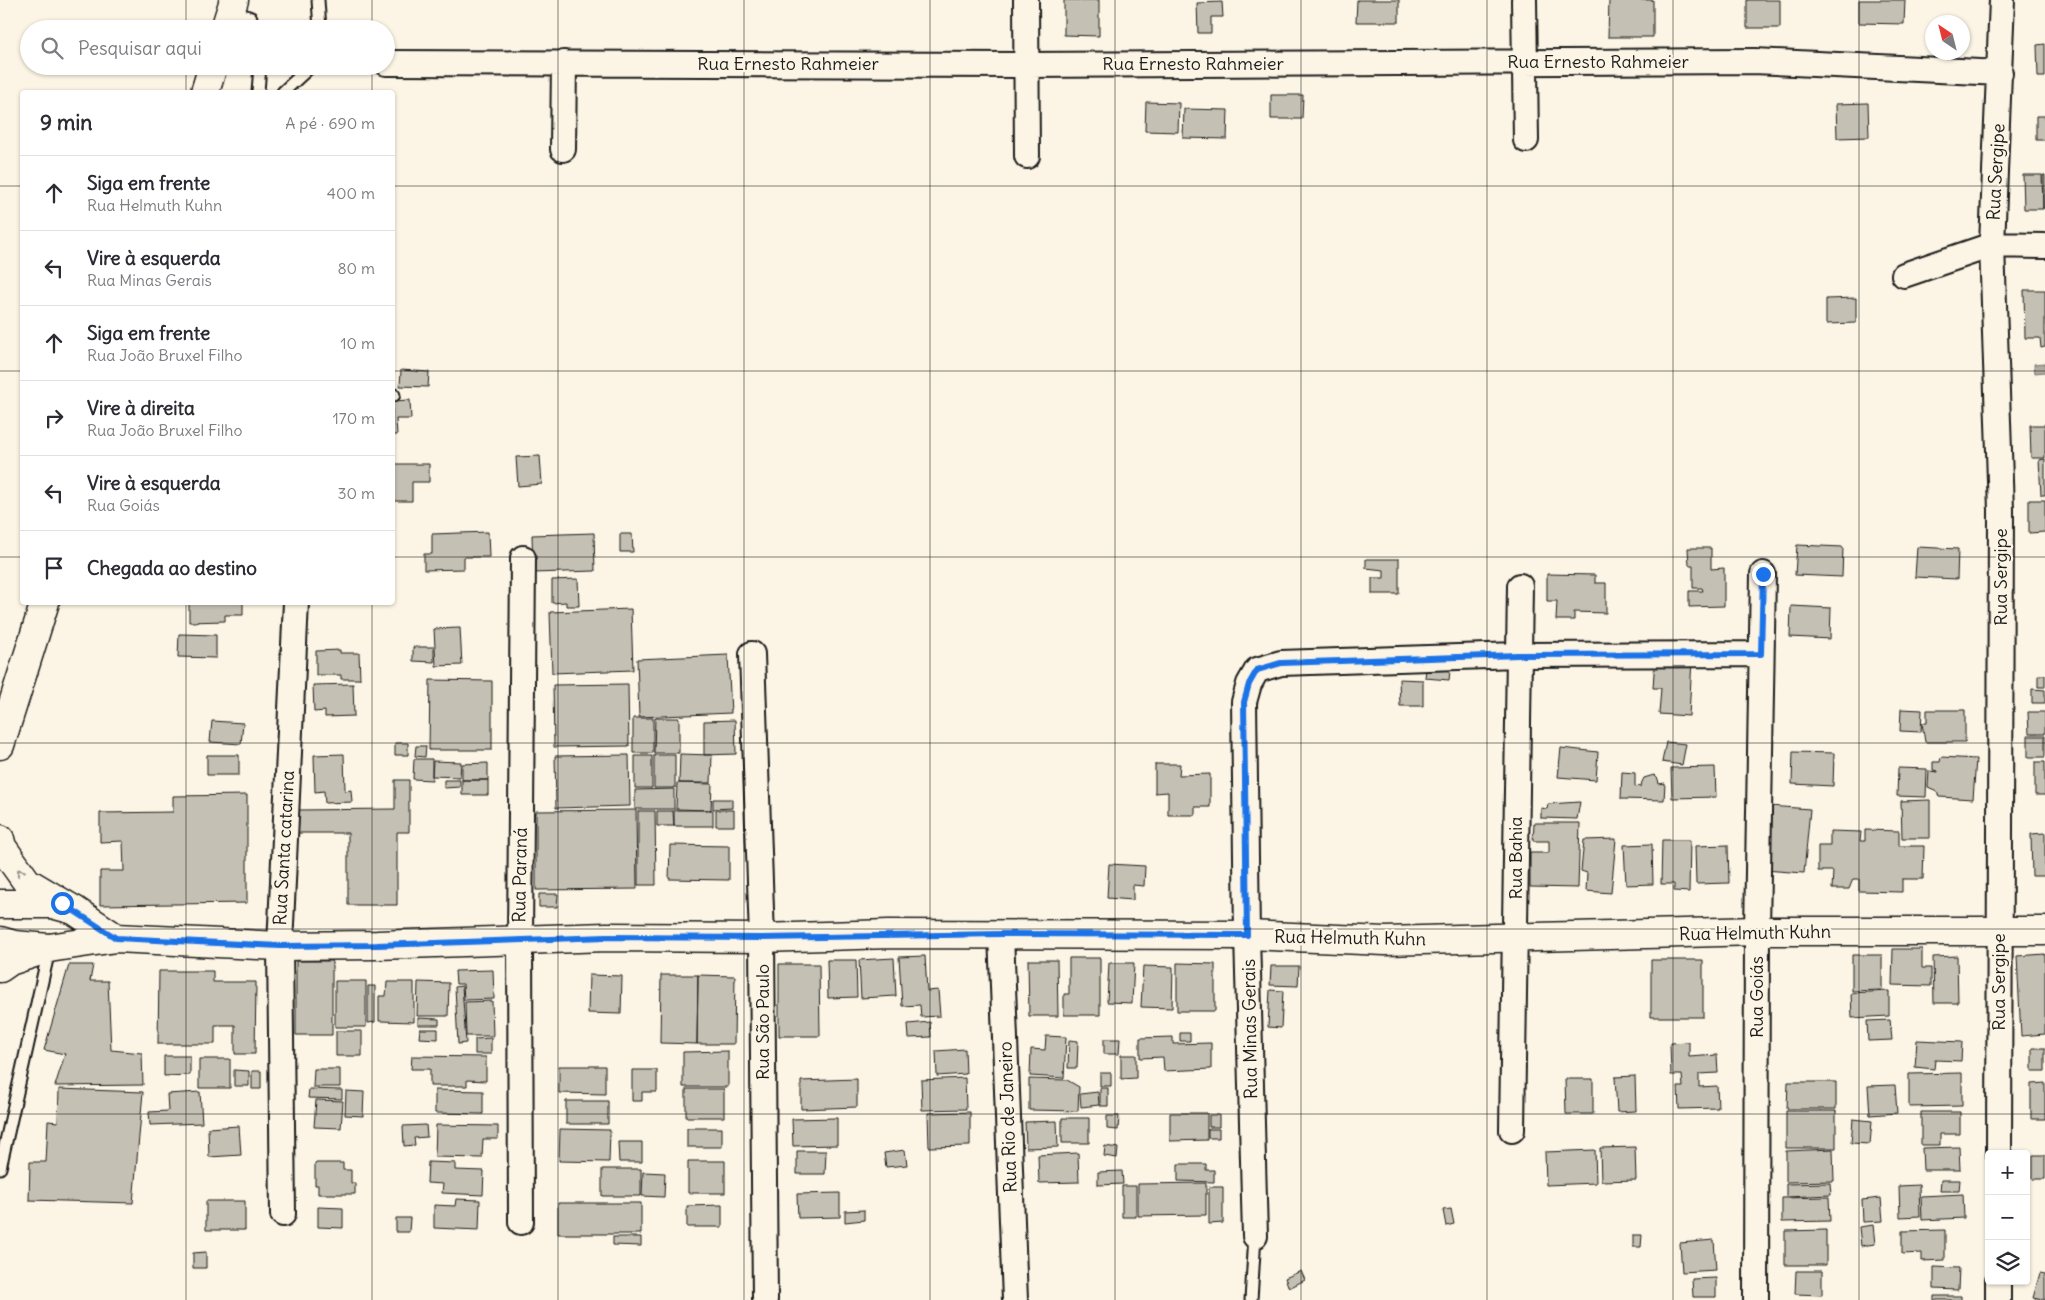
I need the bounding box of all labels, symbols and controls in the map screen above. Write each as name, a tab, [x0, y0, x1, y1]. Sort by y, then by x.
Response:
north arrow	[1925, 15, 1970, 60]
search box	[20, 20, 395, 75]
icon: search	[38, 34, 66, 62]
text: Pesquisar aqui	[78, 36, 202, 60]
street label: Rua Ernesto Rahmeier	[1507, 50, 1689, 73]
street label: Rua Ernesto Rahmeier	[697, 52, 879, 75]
street label: Rua Ernesto Rahmeier	[1102, 52, 1284, 75]
text: 9 min	[40, 109, 92, 136]
text: A pé · 690 m	[285, 113, 375, 133]
street label: Rua Sergipe	[1981, 123, 2010, 221]
text: Siga em frente	[87, 171, 210, 195]
icon: ahead	[40, 179, 68, 207]
text: 400 m	[327, 183, 375, 203]
text: Rua Helmuth Kuhn	[87, 195, 222, 215]
text: Vire à esquerda	[87, 246, 221, 270]
icon: left	[40, 254, 68, 282]
text: 80 m	[337, 258, 375, 278]
text: Rua Minas Gerais	[87, 270, 212, 290]
text: Siga em frente	[87, 321, 210, 345]
icon: ahead	[40, 329, 68, 357]
text: 10 m	[340, 333, 375, 353]
text: Rua João Bruxel Filho	[87, 345, 242, 365]
text: Vire à direita	[87, 396, 195, 420]
icon: right	[40, 404, 68, 432]
text: 170 m	[332, 408, 375, 428]
text: Rua João Bruxel Filho	[87, 420, 242, 440]
text: Vire à esquerda	[87, 471, 221, 495]
icon: left	[40, 479, 68, 507]
text: 30 m	[338, 483, 375, 503]
text: Rua Goiás	[87, 495, 160, 515]
street label: Rua Sergipe	[1989, 528, 2012, 626]
icon: arrive	[40, 554, 68, 582]
text: Chegada ao destino	[87, 556, 257, 580]
route end	[1752, 563, 1775, 586]
street label: Rua Santa catarina	[268, 770, 299, 926]
street label: Rua Bahia	[1504, 816, 1527, 900]
street label: Rua Paraná	[507, 827, 532, 923]
one-way arrow	[17, 868, 26, 878]
route start	[51, 892, 74, 915]
street label: Rua Helmuth Kuhn	[1679, 920, 1831, 945]
street label: Rua Helmuth Kuhn	[1274, 925, 1426, 950]
street label: Rua Sergipe	[1987, 933, 2010, 1031]
street label: Rua Goiás	[1745, 956, 1768, 1038]
street label: Rua Minas Gerais	[1237, 959, 1262, 1099]
street label: Rua São Paulo	[751, 964, 774, 1080]
street label: Rua Rio de Janeiro	[993, 1041, 1022, 1193]
map controls	[1985, 1150, 2030, 1285]
button: +	[1985, 1150, 2030, 1195]
button: −	[1985, 1195, 2030, 1240]
button: layers	[1985, 1240, 2030, 1285]

